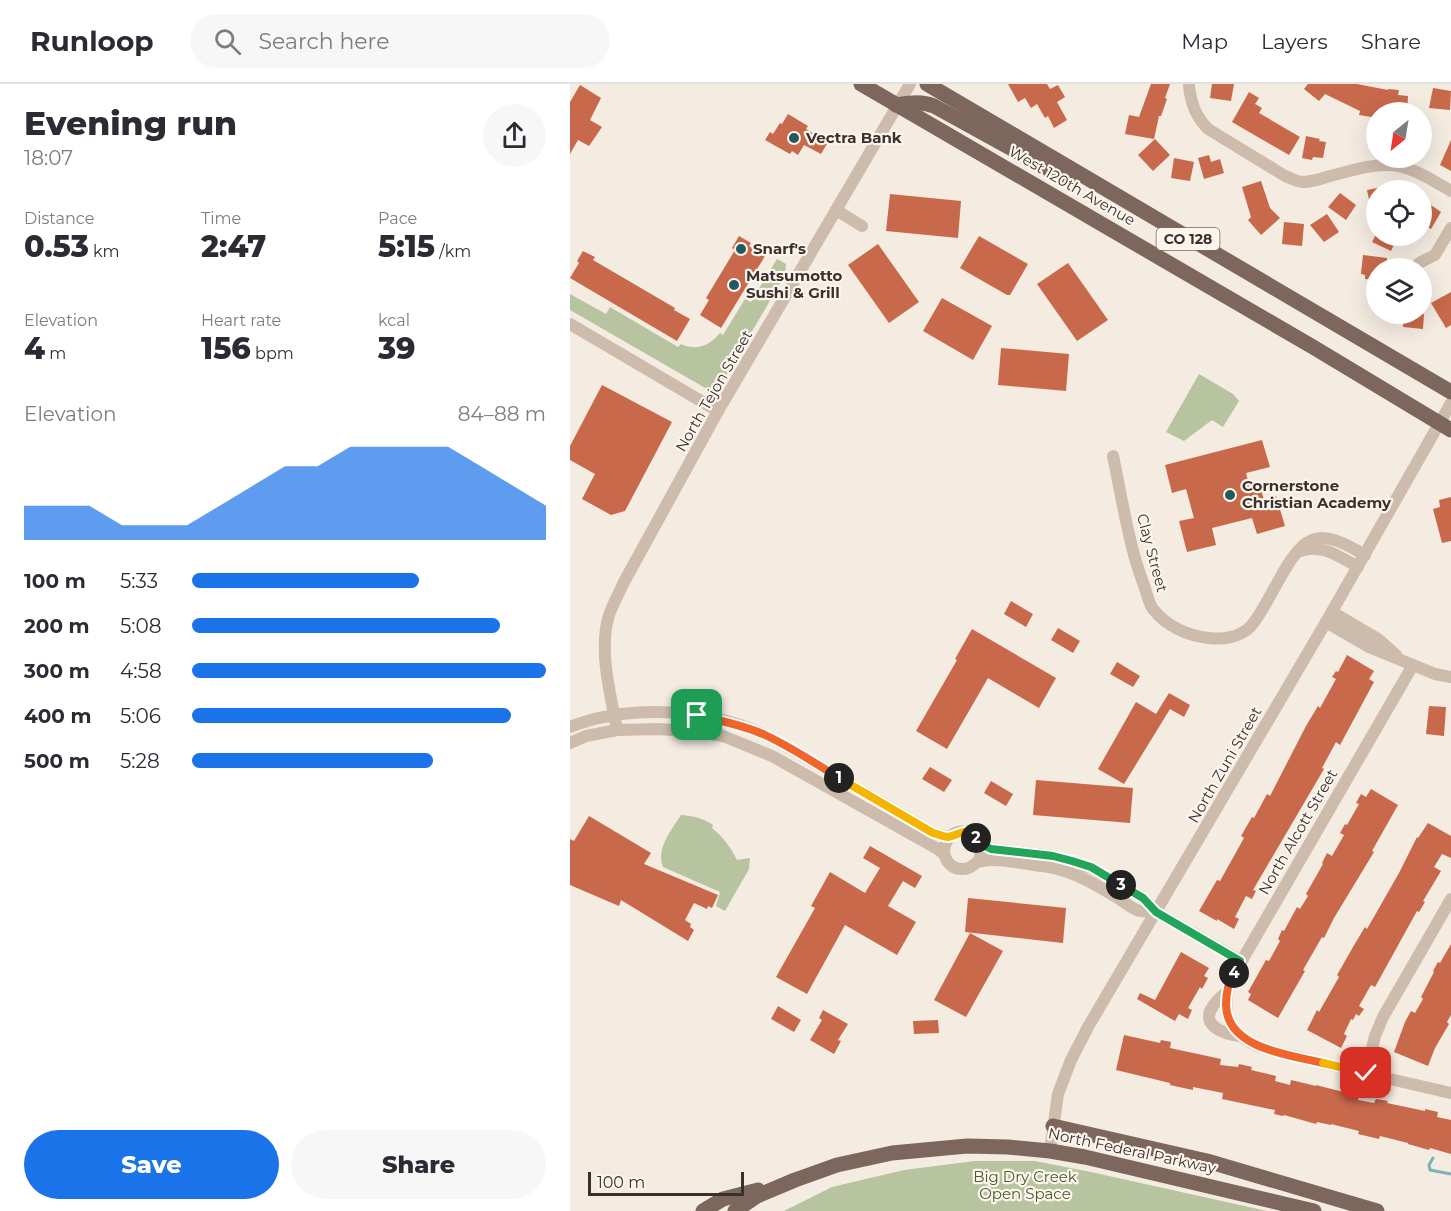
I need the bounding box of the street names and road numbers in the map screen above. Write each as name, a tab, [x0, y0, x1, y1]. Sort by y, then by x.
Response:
street label: West 120th Avenue	[1006, 142, 1139, 230]
road number: CO 128	[1156, 228, 1220, 250]
street label: North Tejon Street	[671, 326, 756, 455]
street label: Clay Street	[1133, 511, 1172, 594]
street label: North Zuni Street	[1184, 703, 1266, 826]
street label: North Alcott Street	[1254, 766, 1341, 898]
street label: North Federal Parkway	[1046, 1123, 1219, 1178]

